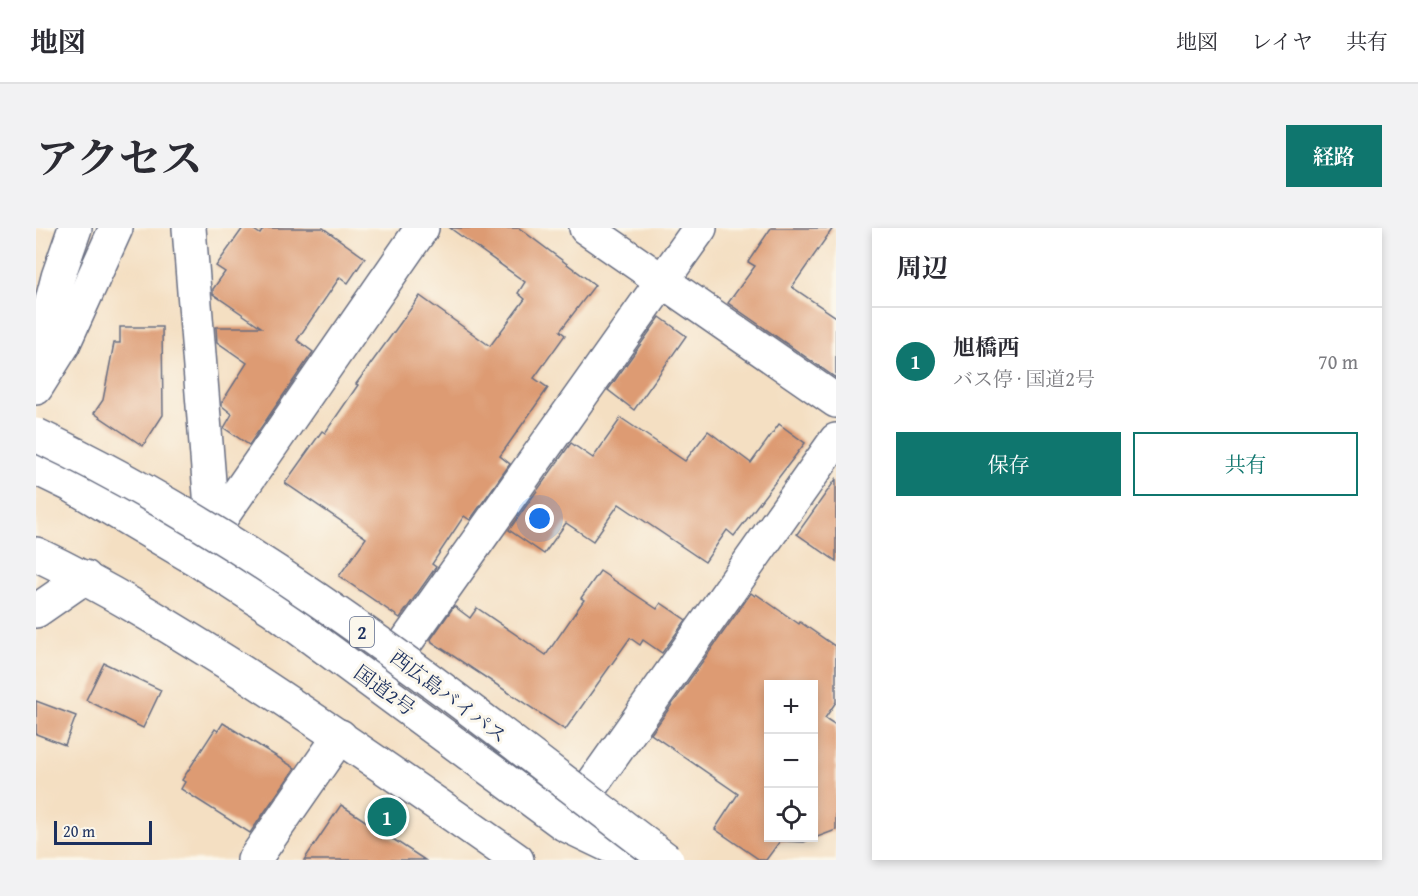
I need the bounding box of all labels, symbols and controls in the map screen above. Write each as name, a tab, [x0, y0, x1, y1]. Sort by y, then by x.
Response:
text: 地図	[30, 21, 86, 62]
text: 地図	[1176, 26, 1218, 57]
text: レイヤ	[1251, 26, 1313, 57]
text: 共有	[1346, 26, 1388, 57]
button: 経路	[1286, 125, 1382, 187]
text: アクセス	[36, 127, 203, 188]
text: 周辺	[896, 248, 948, 287]
text: 旭橋西	[953, 331, 1019, 363]
text: 1	[910, 347, 921, 376]
text: 70 m	[1318, 347, 1358, 376]
text: バス停 · 国道2号	[953, 364, 1095, 393]
button: 保存	[896, 432, 1121, 496]
button: 共有	[1133, 432, 1358, 496]
your location	[525, 504, 554, 533]
road number: 2	[350, 617, 374, 647]
street label: 西広島バイパス	[385, 642, 513, 750]
street label: 国道2号	[348, 658, 422, 722]
map controls	[764, 680, 818, 842]
button: +	[764, 680, 818, 734]
button: −	[764, 734, 818, 788]
button: locate	[764, 788, 818, 842]
pin: 1	[368, 794, 406, 840]
scale bar	[54, 818, 152, 846]
text: 20 m	[63, 819, 95, 843]

